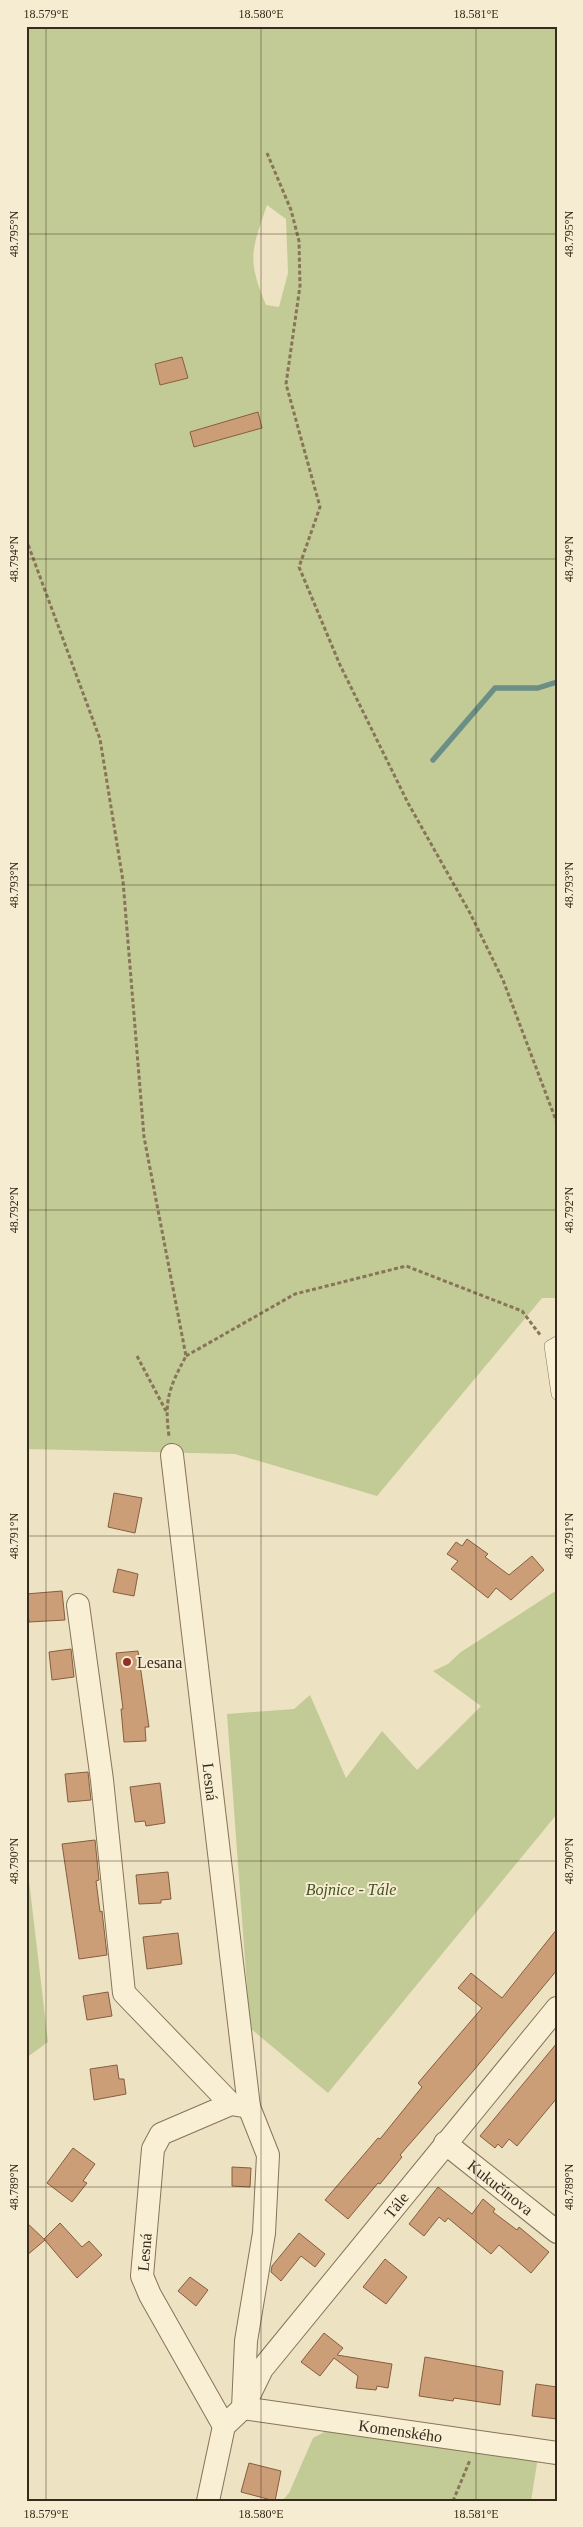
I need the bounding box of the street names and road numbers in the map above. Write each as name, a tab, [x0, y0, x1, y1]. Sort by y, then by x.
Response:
street label: Lesná	[200, 1762, 221, 1802]
street label: Kukučínova	[465, 2156, 537, 2218]
street label: Tále	[380, 2189, 412, 2221]
street label: Lesná	[134, 2232, 154, 2272]
street label: Komenského	[357, 2416, 443, 2445]

